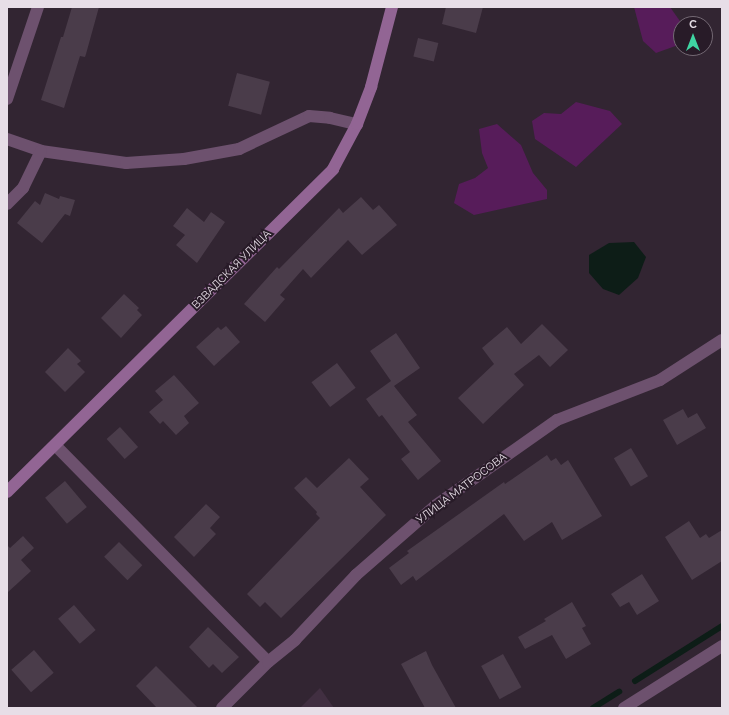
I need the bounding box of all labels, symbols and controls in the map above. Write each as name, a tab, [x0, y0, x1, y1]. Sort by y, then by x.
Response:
north arrow	[673, 16, 713, 56]
text: С	[689, 18, 697, 31]
street label: ВЗВАДСКАЯ УЛИЦА	[190, 228, 274, 312]
street label: УЛИЦА МАТРОСОВА	[414, 451, 510, 527]

